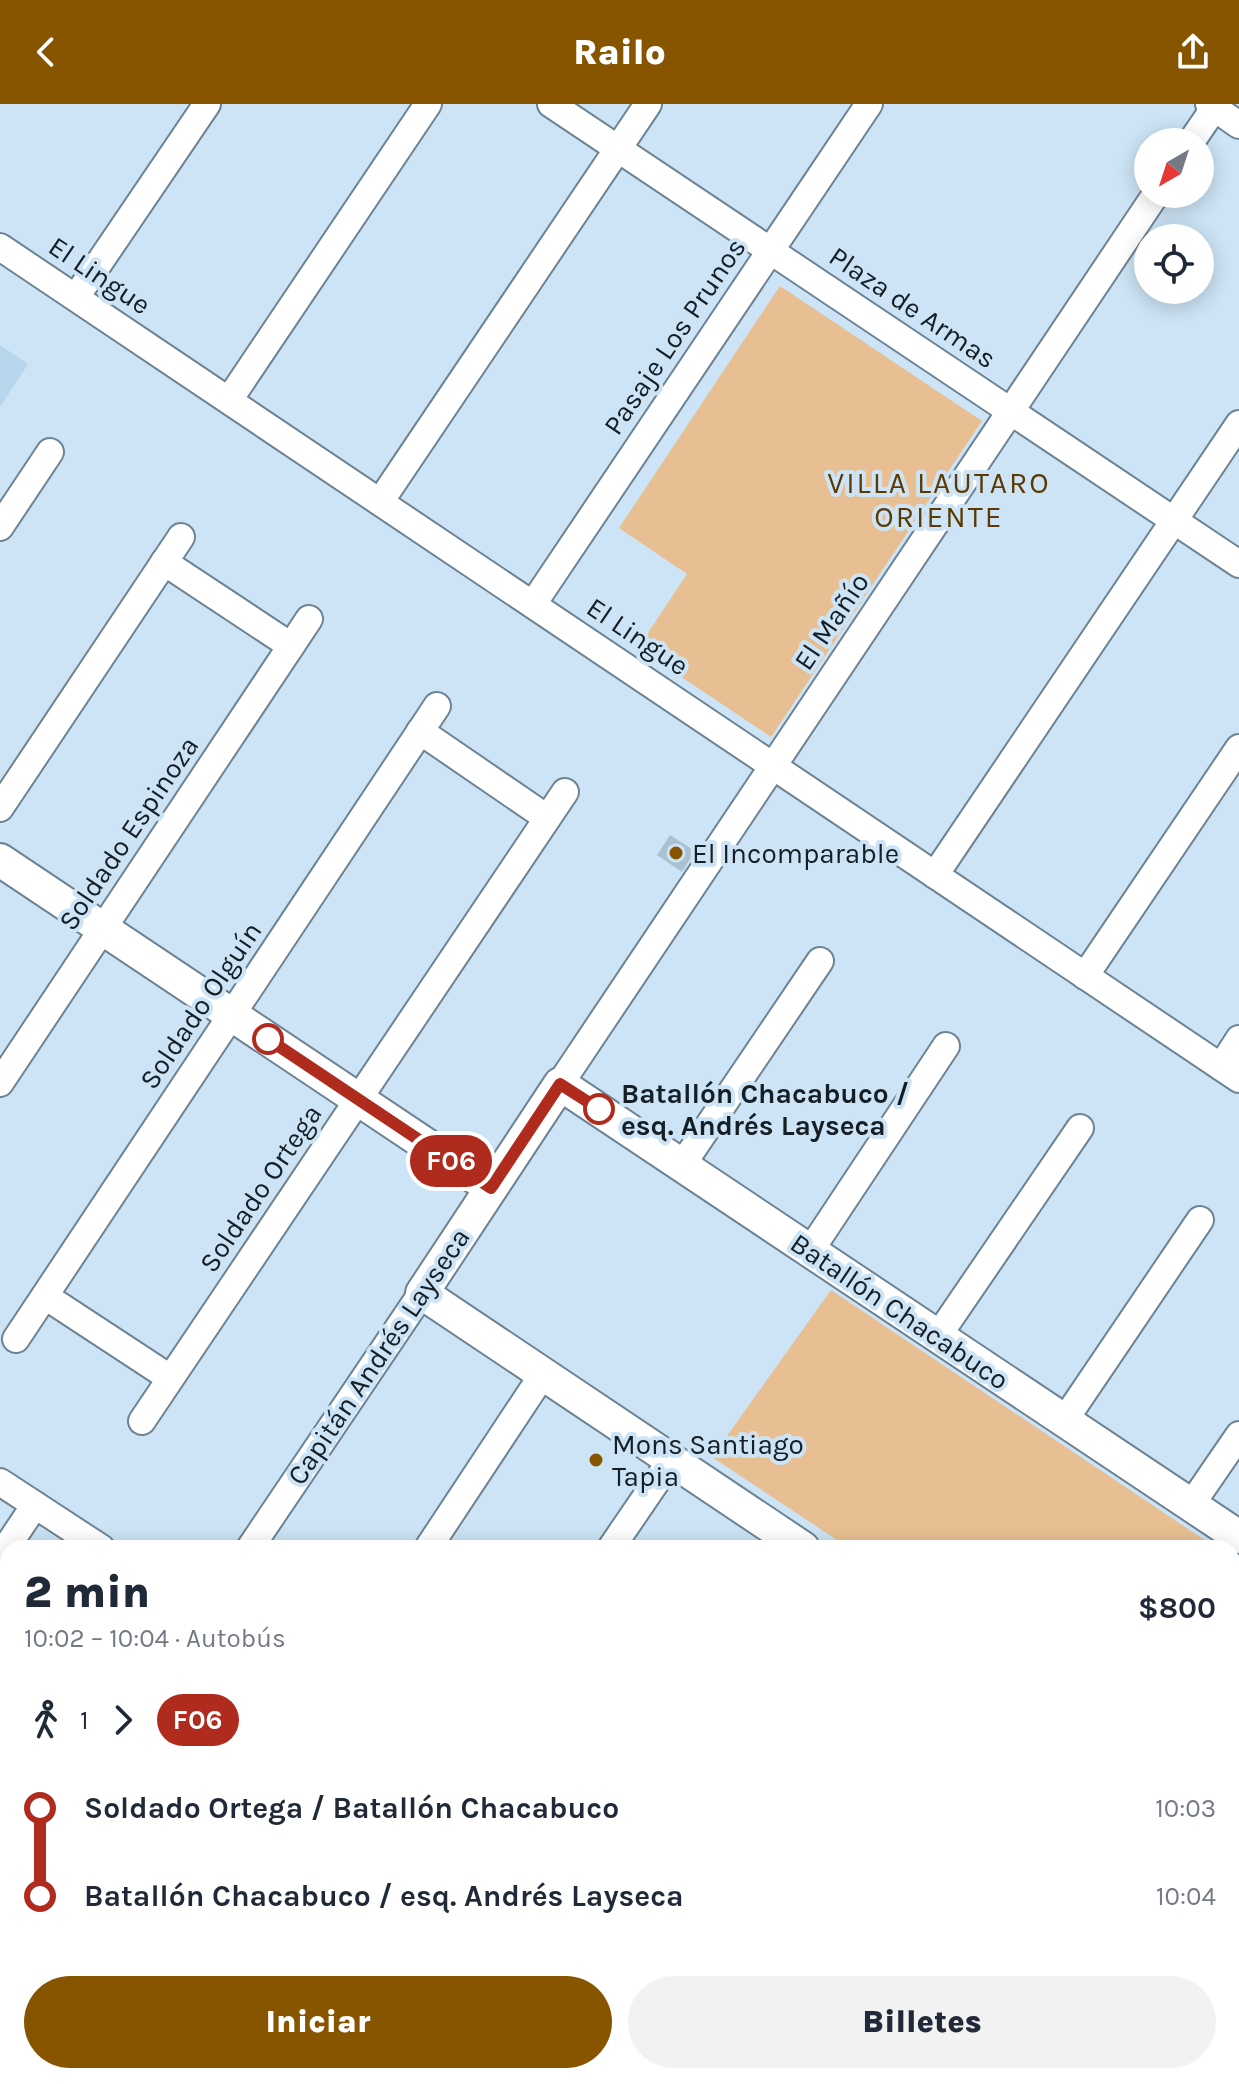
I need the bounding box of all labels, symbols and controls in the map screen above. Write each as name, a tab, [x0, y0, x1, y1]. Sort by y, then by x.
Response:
icon: back	[24, 30, 68, 74]
icon: share	[1171, 30, 1215, 74]
text: Railo	[573, 31, 666, 73]
north arrow	[1134, 128, 1214, 208]
map controls	[1134, 128, 1214, 304]
button: locate	[1134, 224, 1214, 304]
street label: El Lingue	[43, 229, 157, 321]
street label: Pasaje Los Prunos	[596, 232, 752, 441]
street label: Plaza de Armas	[823, 239, 1002, 375]
district label: VILLA LAUTARO ORIENTE	[827, 465, 1051, 535]
street label: El Mañío	[787, 566, 876, 676]
street label: El Lingue	[581, 590, 695, 682]
street label: Soldado Espinoza	[51, 730, 205, 936]
place label: El Incomparable	[692, 837, 899, 870]
marker: El Incomparable	[667, 844, 685, 862]
street label: Soldado Olguín	[132, 915, 268, 1095]
unlabelled marker	[253, 1024, 283, 1054]
place label: Batallón Chacabuco / esq. Andrés Layseca	[621, 1077, 909, 1142]
marker: Batallón Chacabuco / esq. Andrés Layseca	[584, 1094, 614, 1124]
street label: Soldado Ortega	[192, 1098, 329, 1278]
line badge: F06	[405, 1135, 497, 1187]
text: F06	[426, 1144, 476, 1177]
street label: Capitán Andrés Layseca	[280, 1222, 477, 1491]
street label: Batallón Chacabuco	[784, 1226, 1015, 1397]
place label: Mons Santiago Tapia	[612, 1428, 804, 1493]
marker: Mons Santiago Tapia	[587, 1451, 605, 1469]
text: 2 min	[24, 1567, 150, 1618]
text: $800	[1138, 1590, 1216, 1626]
text: 10:02 – 10:04 · Autobús	[24, 1623, 286, 1654]
icon: walk	[24, 1698, 68, 1742]
icon: forward	[101, 1698, 145, 1742]
text: F06	[173, 1703, 223, 1736]
text: 1	[80, 1705, 89, 1736]
text: Soldado Ortega / Batallón Chacabuco	[84, 1790, 619, 1826]
text: 10:03	[1155, 1793, 1216, 1824]
text: Batallón Chacabuco / esq. Andrés Layseca	[84, 1878, 684, 1914]
text: 10:04	[1156, 1881, 1216, 1912]
button: Iniciar	[24, 1976, 612, 2068]
button: Billetes	[628, 1976, 1216, 2068]

